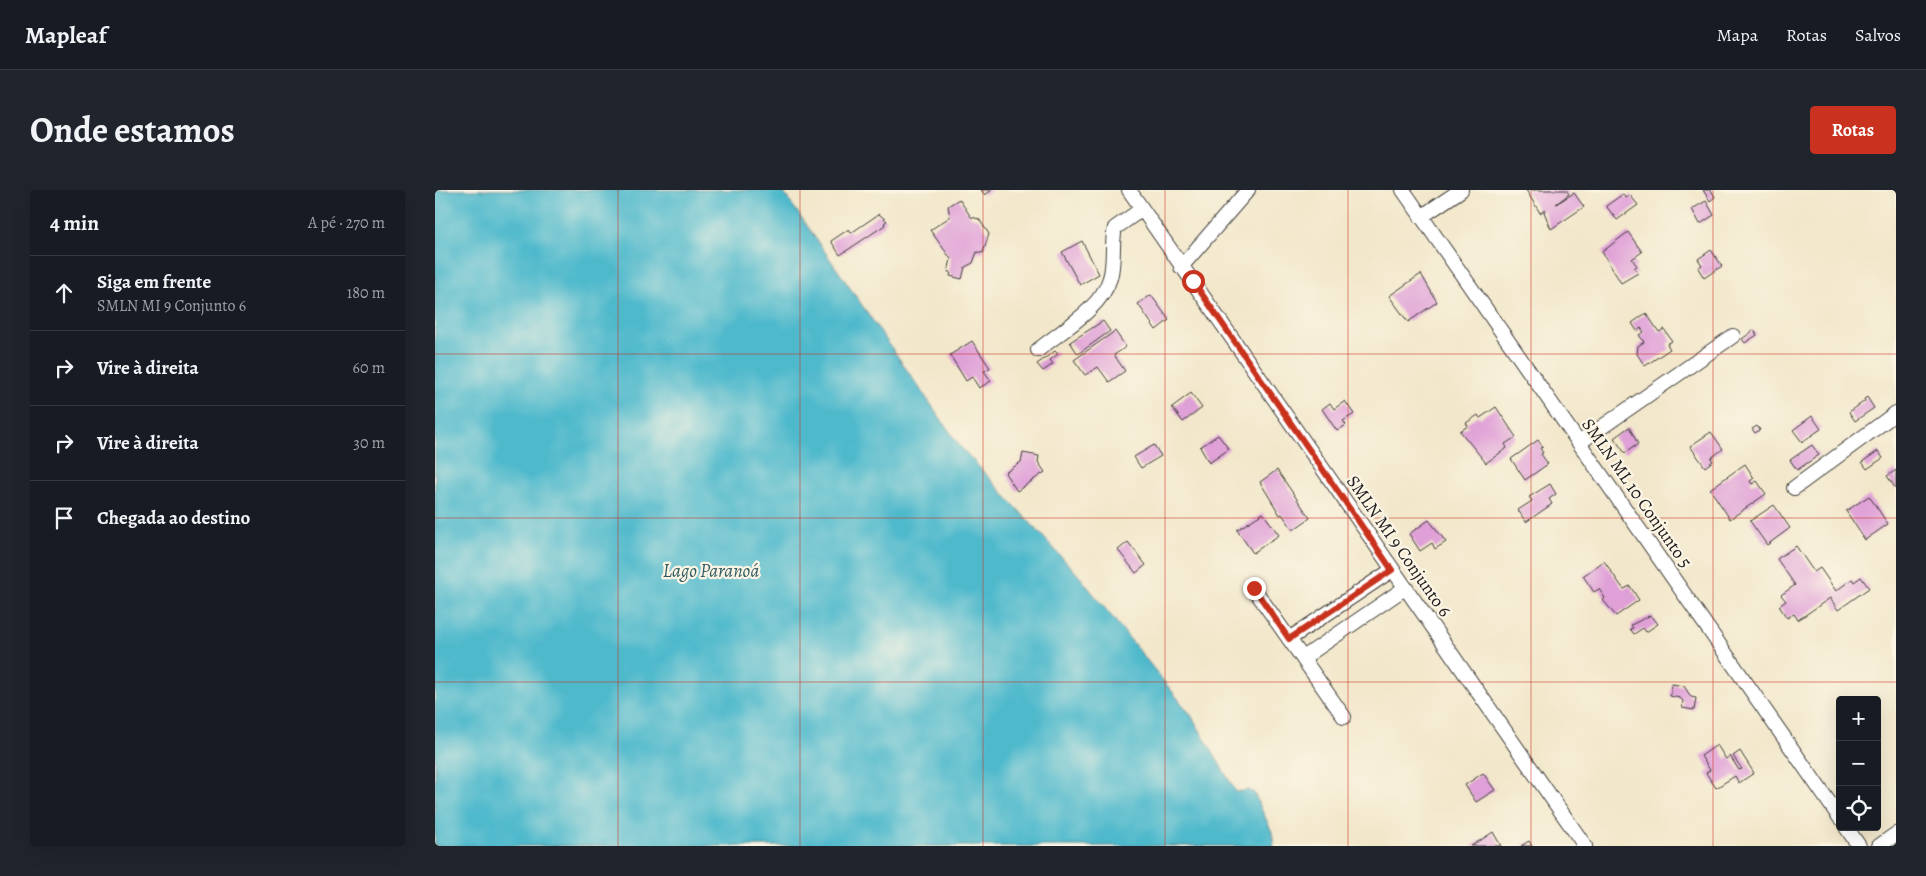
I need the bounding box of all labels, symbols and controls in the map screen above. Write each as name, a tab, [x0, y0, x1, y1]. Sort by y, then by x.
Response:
text: Mapleaf	[25, 19, 107, 51]
text: Mapa	[1717, 23, 1758, 47]
text: Rotas	[1786, 23, 1827, 47]
text: Salvos	[1855, 23, 1901, 47]
text: Onde estamos	[30, 106, 235, 154]
button: Rotas	[1810, 106, 1896, 154]
text: 4 min	[50, 209, 99, 237]
text: A pé · 270 m	[308, 212, 385, 234]
text: Siga em frente	[97, 269, 211, 295]
route start	[1182, 270, 1205, 293]
icon: ahead	[50, 279, 78, 307]
text: 180 m	[347, 282, 385, 304]
text: SMLN MI 9 Conjunto 6	[97, 295, 246, 317]
icon: right	[50, 354, 78, 382]
text: Vire à direita	[97, 355, 199, 381]
text: 60 m	[353, 357, 385, 379]
street label: SMLN ML 10 Conjunto 5	[1576, 413, 1698, 573]
icon: right	[50, 429, 78, 457]
text: Vire à direita	[97, 430, 199, 456]
text: 30 m	[353, 432, 385, 454]
street label: SMLN MI 9 Conjunto 6	[1341, 470, 1457, 622]
icon: arrive	[50, 504, 78, 532]
text: Chegada ao destino	[97, 505, 250, 531]
water label: Lago Paranoá	[663, 558, 759, 584]
route end	[1243, 577, 1266, 600]
map controls	[1836, 696, 1881, 831]
button: +	[1836, 696, 1881, 741]
button: −	[1836, 741, 1881, 786]
button: locate	[1836, 786, 1881, 831]

